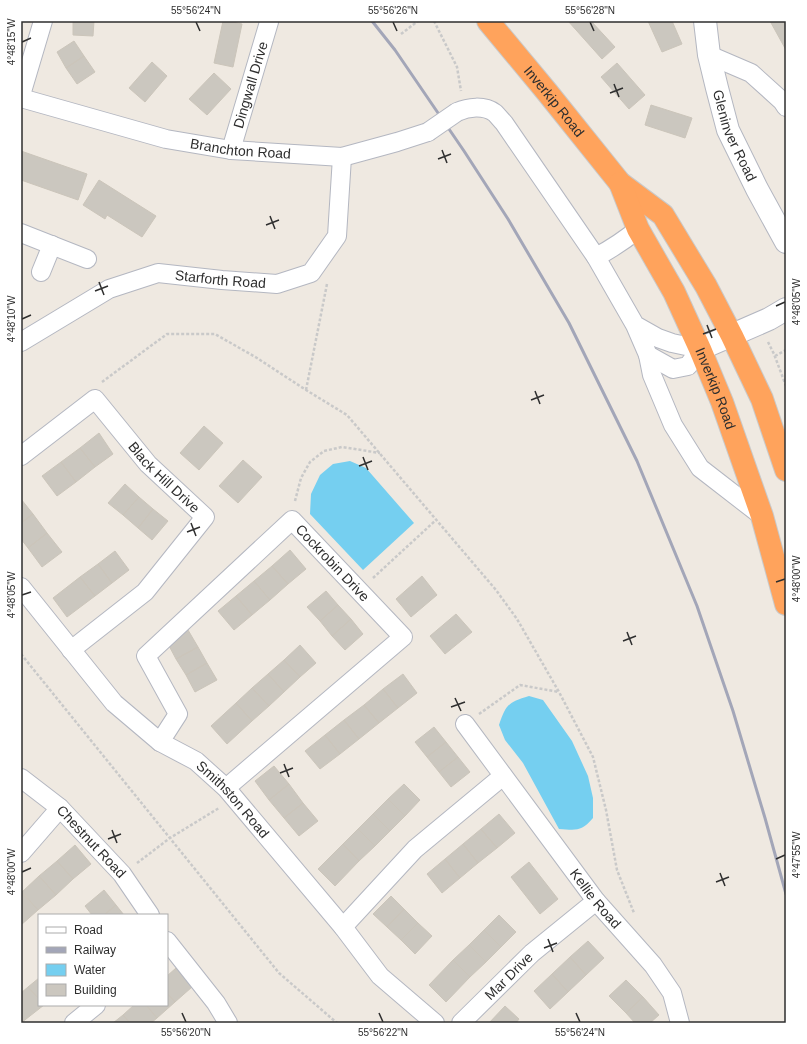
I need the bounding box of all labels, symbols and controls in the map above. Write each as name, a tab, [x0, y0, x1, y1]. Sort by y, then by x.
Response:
text: 55°56'24"N	[171, 5, 221, 16]
text: 55°56'26"N	[368, 5, 418, 16]
text: 55°56'28"N	[565, 5, 615, 16]
text: 4°48'15"W	[6, 18, 17, 65]
street label: Dingwall Drive	[230, 39, 271, 130]
street label: Inverkip Road	[521, 63, 588, 140]
street label: Gleninver Road	[710, 88, 760, 184]
street label: Branchton Road	[189, 135, 291, 162]
street label: Starforth Road	[174, 267, 266, 291]
text: 4°48'05"W	[791, 278, 802, 325]
text: 4°48'10"W	[6, 295, 17, 342]
street label: Inverkip Road	[692, 345, 739, 431]
street label: Black Hill Drive	[125, 438, 203, 516]
street label: Cockrobin Drive	[292, 521, 373, 605]
text: 4°48'00"W	[791, 555, 802, 602]
text: 4°48'05"W	[6, 571, 17, 618]
street label: Smithston Road	[193, 757, 273, 841]
street label: Chestnut Road	[54, 802, 129, 881]
text: 4°47'55"W	[791, 831, 802, 878]
text: 4°48'00"W	[6, 848, 17, 895]
street label: Kellie Road	[567, 866, 624, 931]
legend	[38, 914, 168, 1006]
text: Road	[74, 923, 103, 937]
text: Railway	[74, 943, 116, 957]
street label: Mar Drive	[481, 949, 536, 1003]
text: Water	[74, 963, 106, 977]
text: Building	[74, 983, 117, 997]
text: 55°56'20"N	[161, 1027, 211, 1038]
text: 55°56'22"N	[358, 1027, 408, 1038]
text: 55°56'24"N	[555, 1027, 605, 1038]

